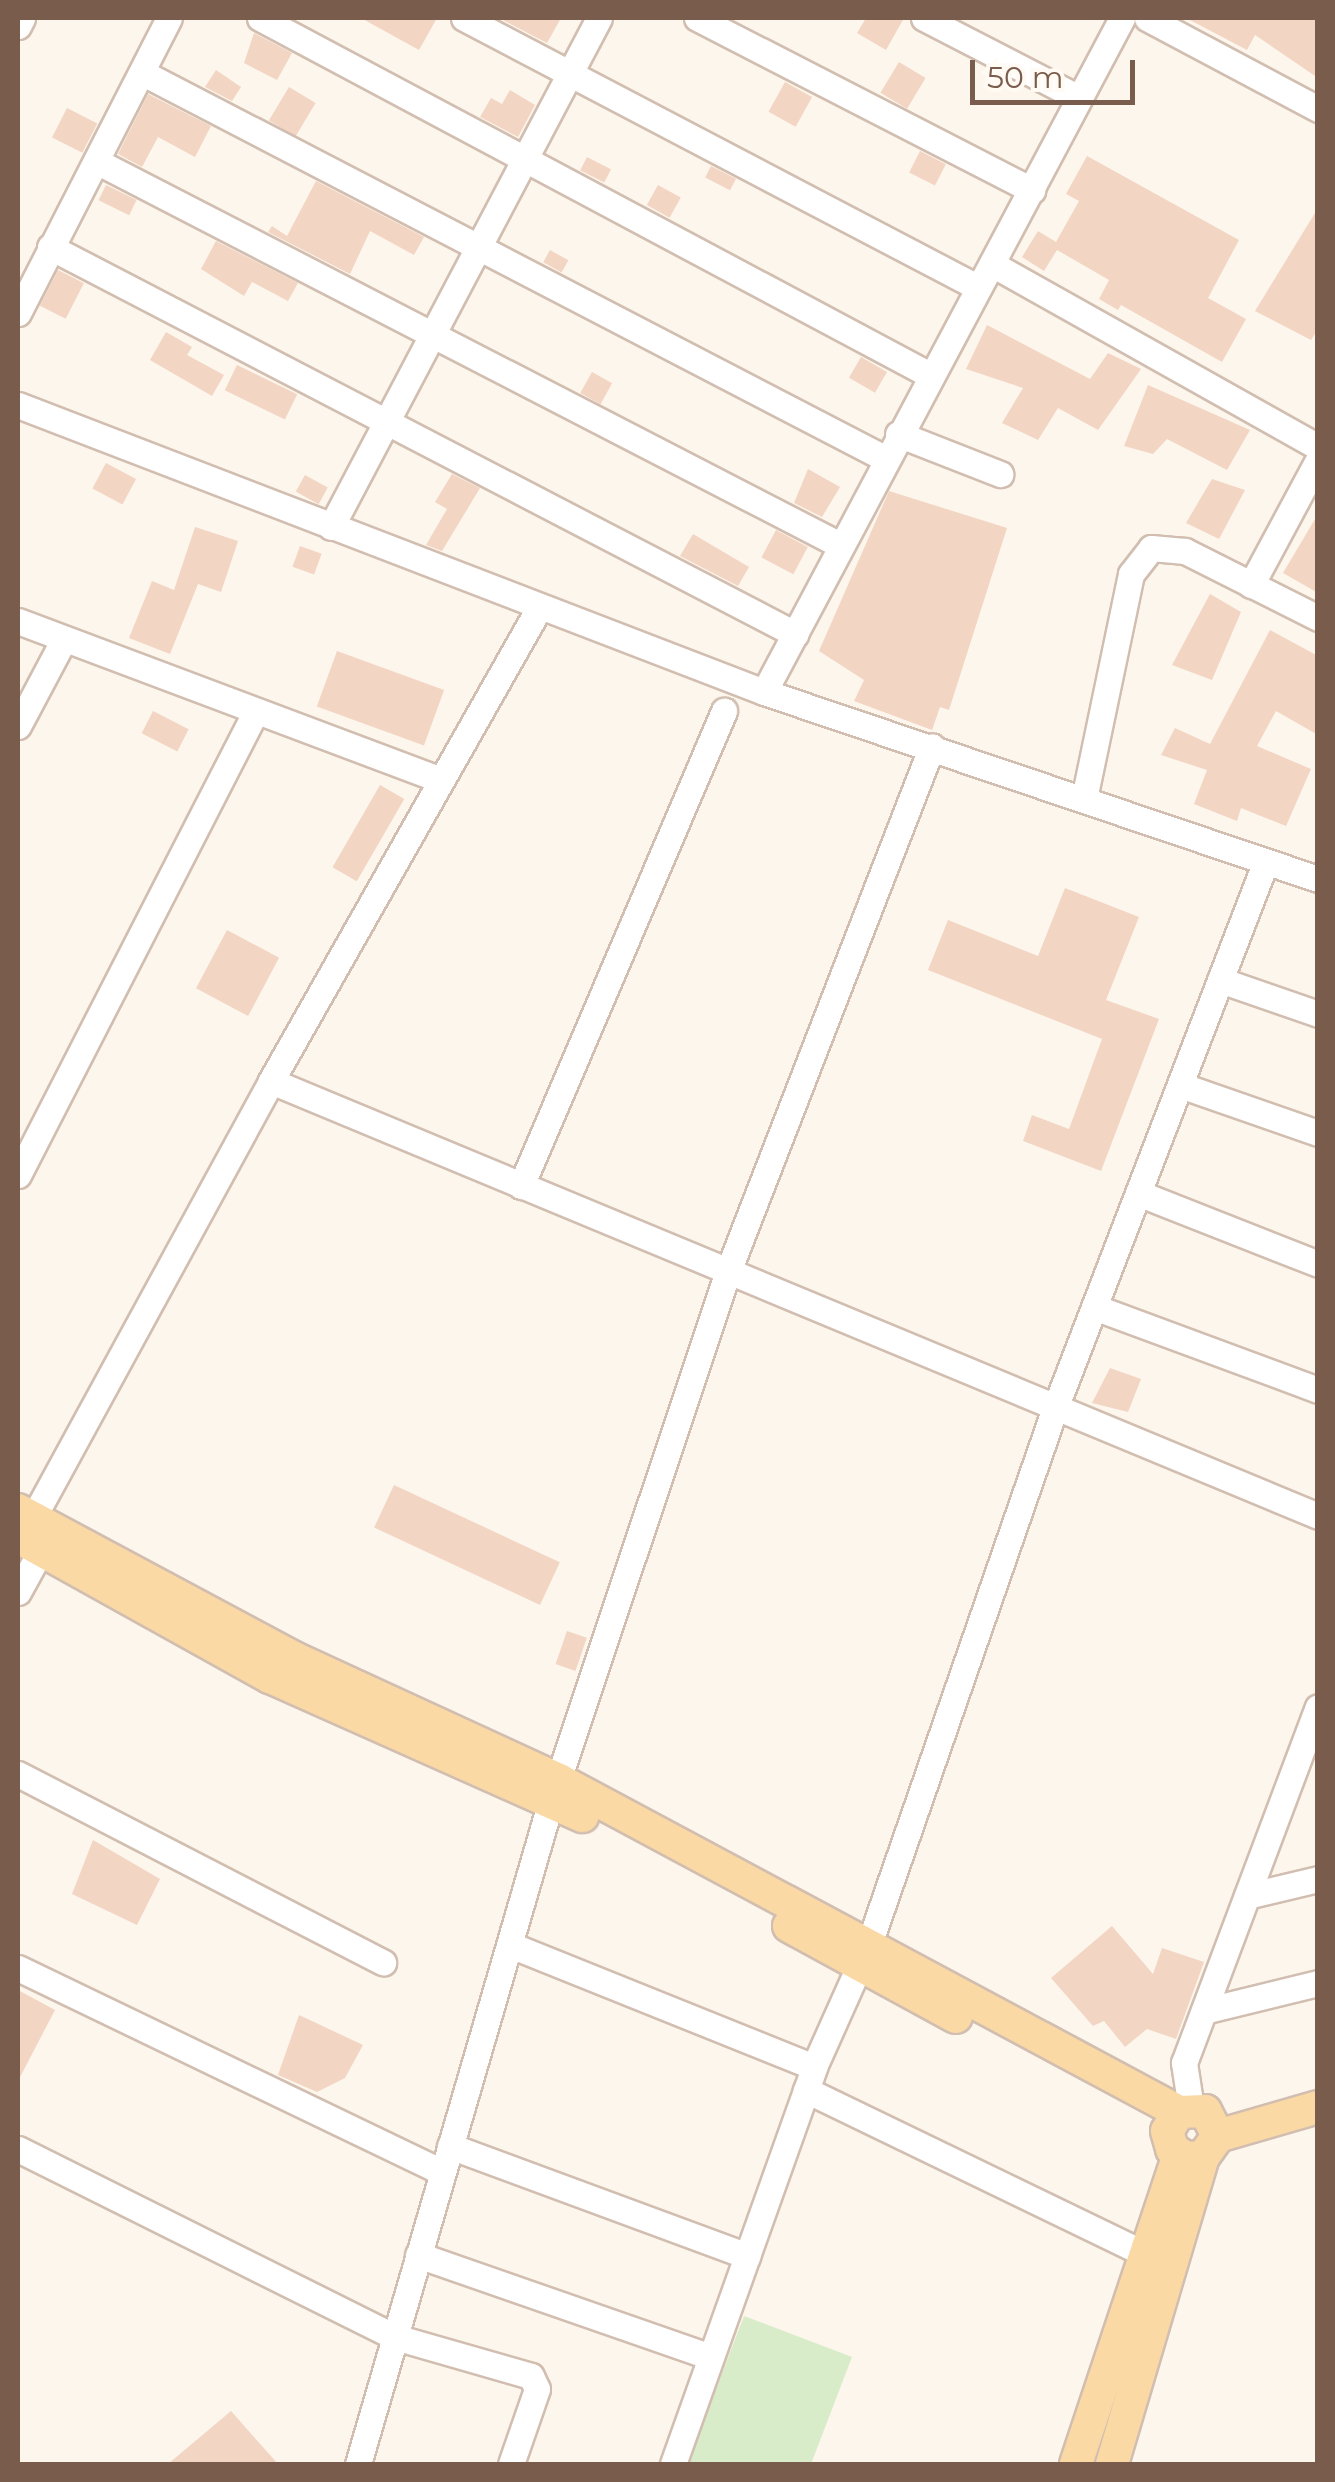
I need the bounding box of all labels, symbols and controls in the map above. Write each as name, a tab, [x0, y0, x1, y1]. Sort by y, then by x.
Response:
scale bar	[975, 40, 1140, 102]
text: 50 m	[987, 59, 1064, 96]

